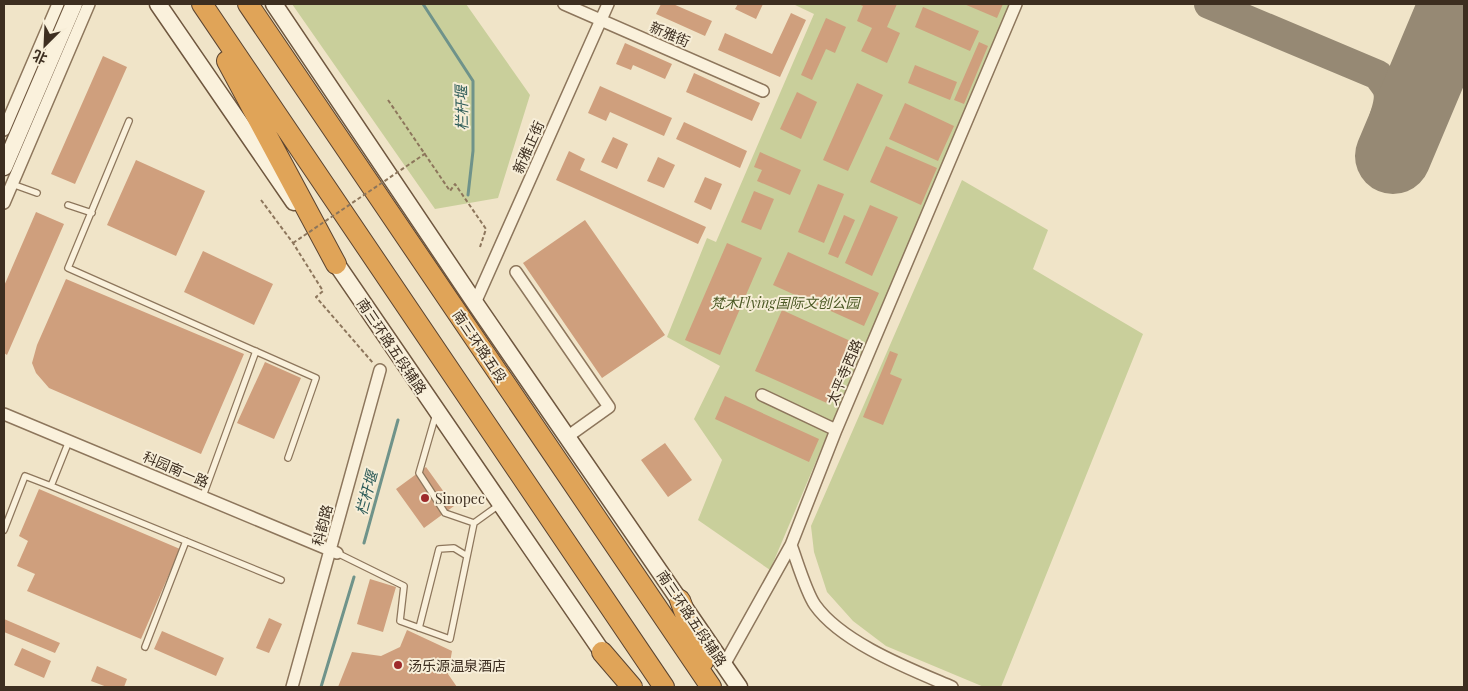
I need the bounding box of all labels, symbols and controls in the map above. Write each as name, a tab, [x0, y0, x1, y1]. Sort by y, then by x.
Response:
street label: 新雅街	[647, 17, 693, 51]
north arrow	[20, 20, 70, 70]
text: 北	[29, 46, 50, 69]
water label: 栏杆堰	[451, 82, 471, 131]
street label: 新雅正街	[508, 118, 548, 176]
park label: 梵木Flying国际文创公园	[710, 293, 862, 312]
street label: 南三环路五段辅路	[353, 294, 431, 398]
street label: 南三环路五段	[449, 306, 511, 386]
street label: 太平寺西路	[822, 336, 866, 408]
street label: 科园南一路	[140, 447, 212, 491]
water label: 栏杆堰	[351, 466, 382, 517]
place label: Sinopec	[435, 489, 485, 508]
marker: Sinopec	[419, 492, 431, 504]
street label: 科韵路	[307, 502, 337, 548]
street label: 南三环路五段辅路	[653, 566, 731, 670]
place label: 汤乐源温泉酒店	[408, 656, 506, 675]
marker: 汤乐源温泉酒店	[392, 659, 404, 671]

